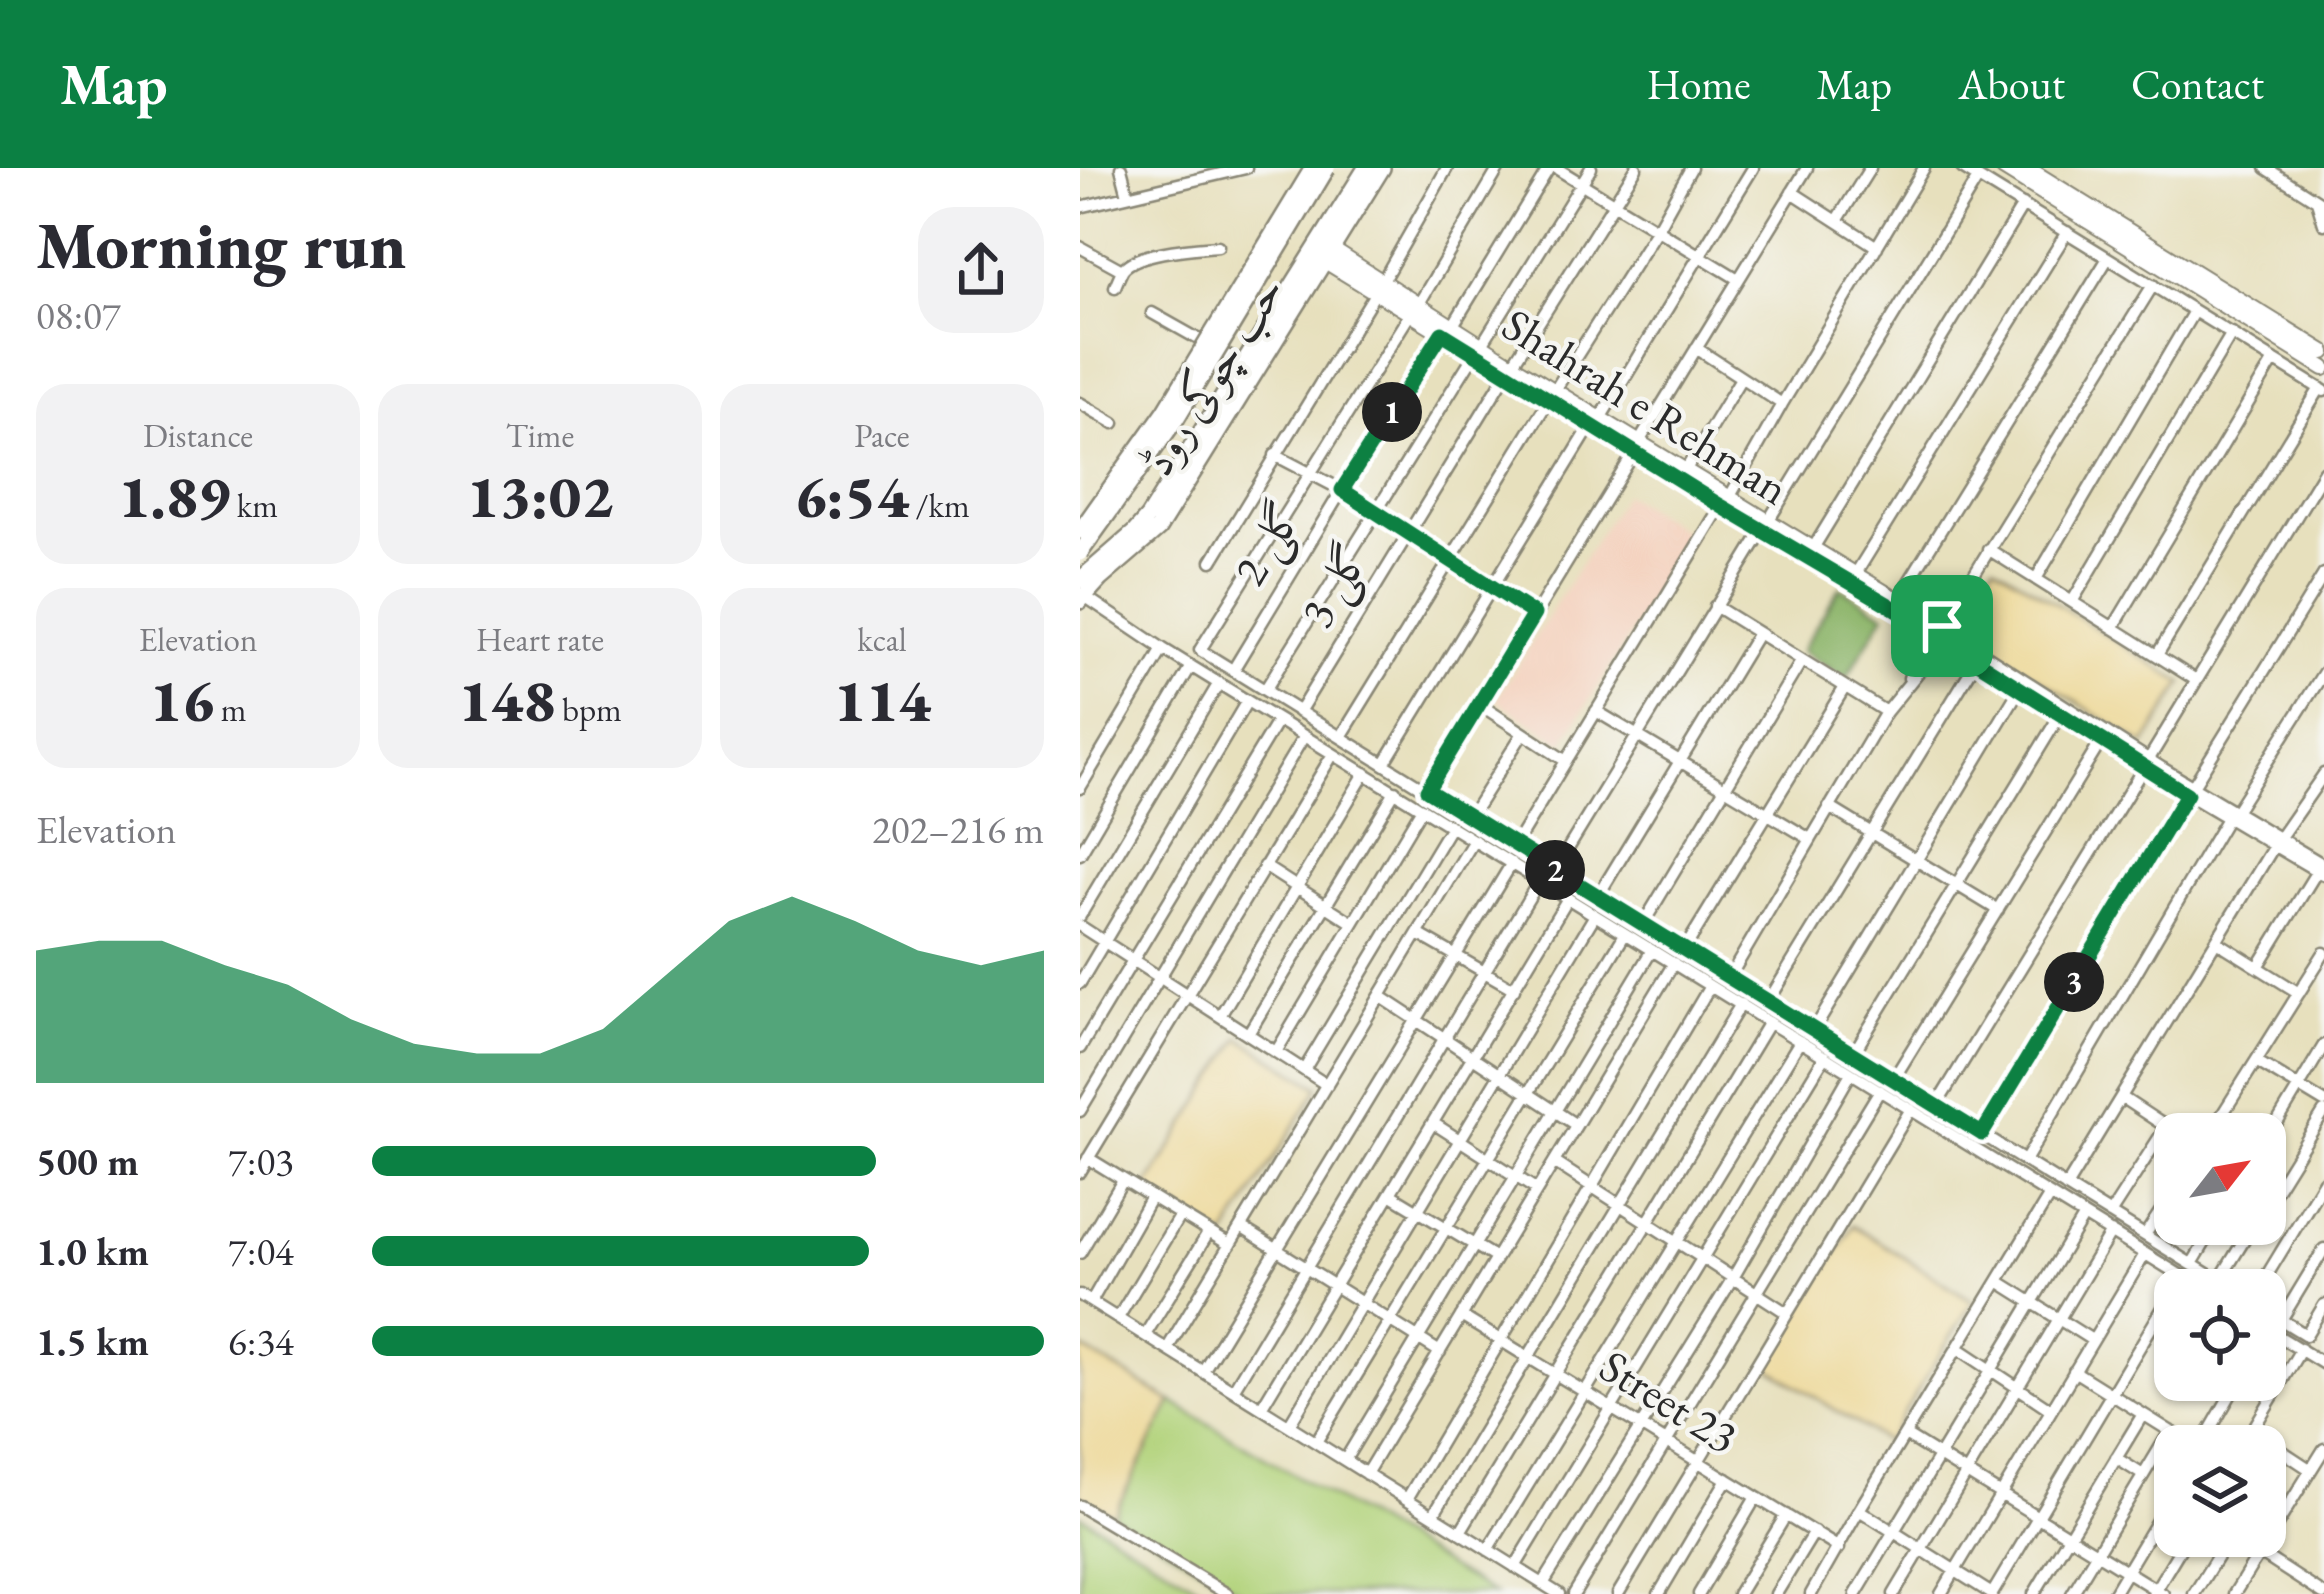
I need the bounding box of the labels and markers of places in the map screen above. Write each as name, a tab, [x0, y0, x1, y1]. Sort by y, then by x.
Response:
pin: 1	[1362, 382, 1422, 442]
pin	[1891, 575, 1993, 677]
pin: 2	[1525, 840, 1585, 900]
pin: 3	[2044, 952, 2104, 1012]

